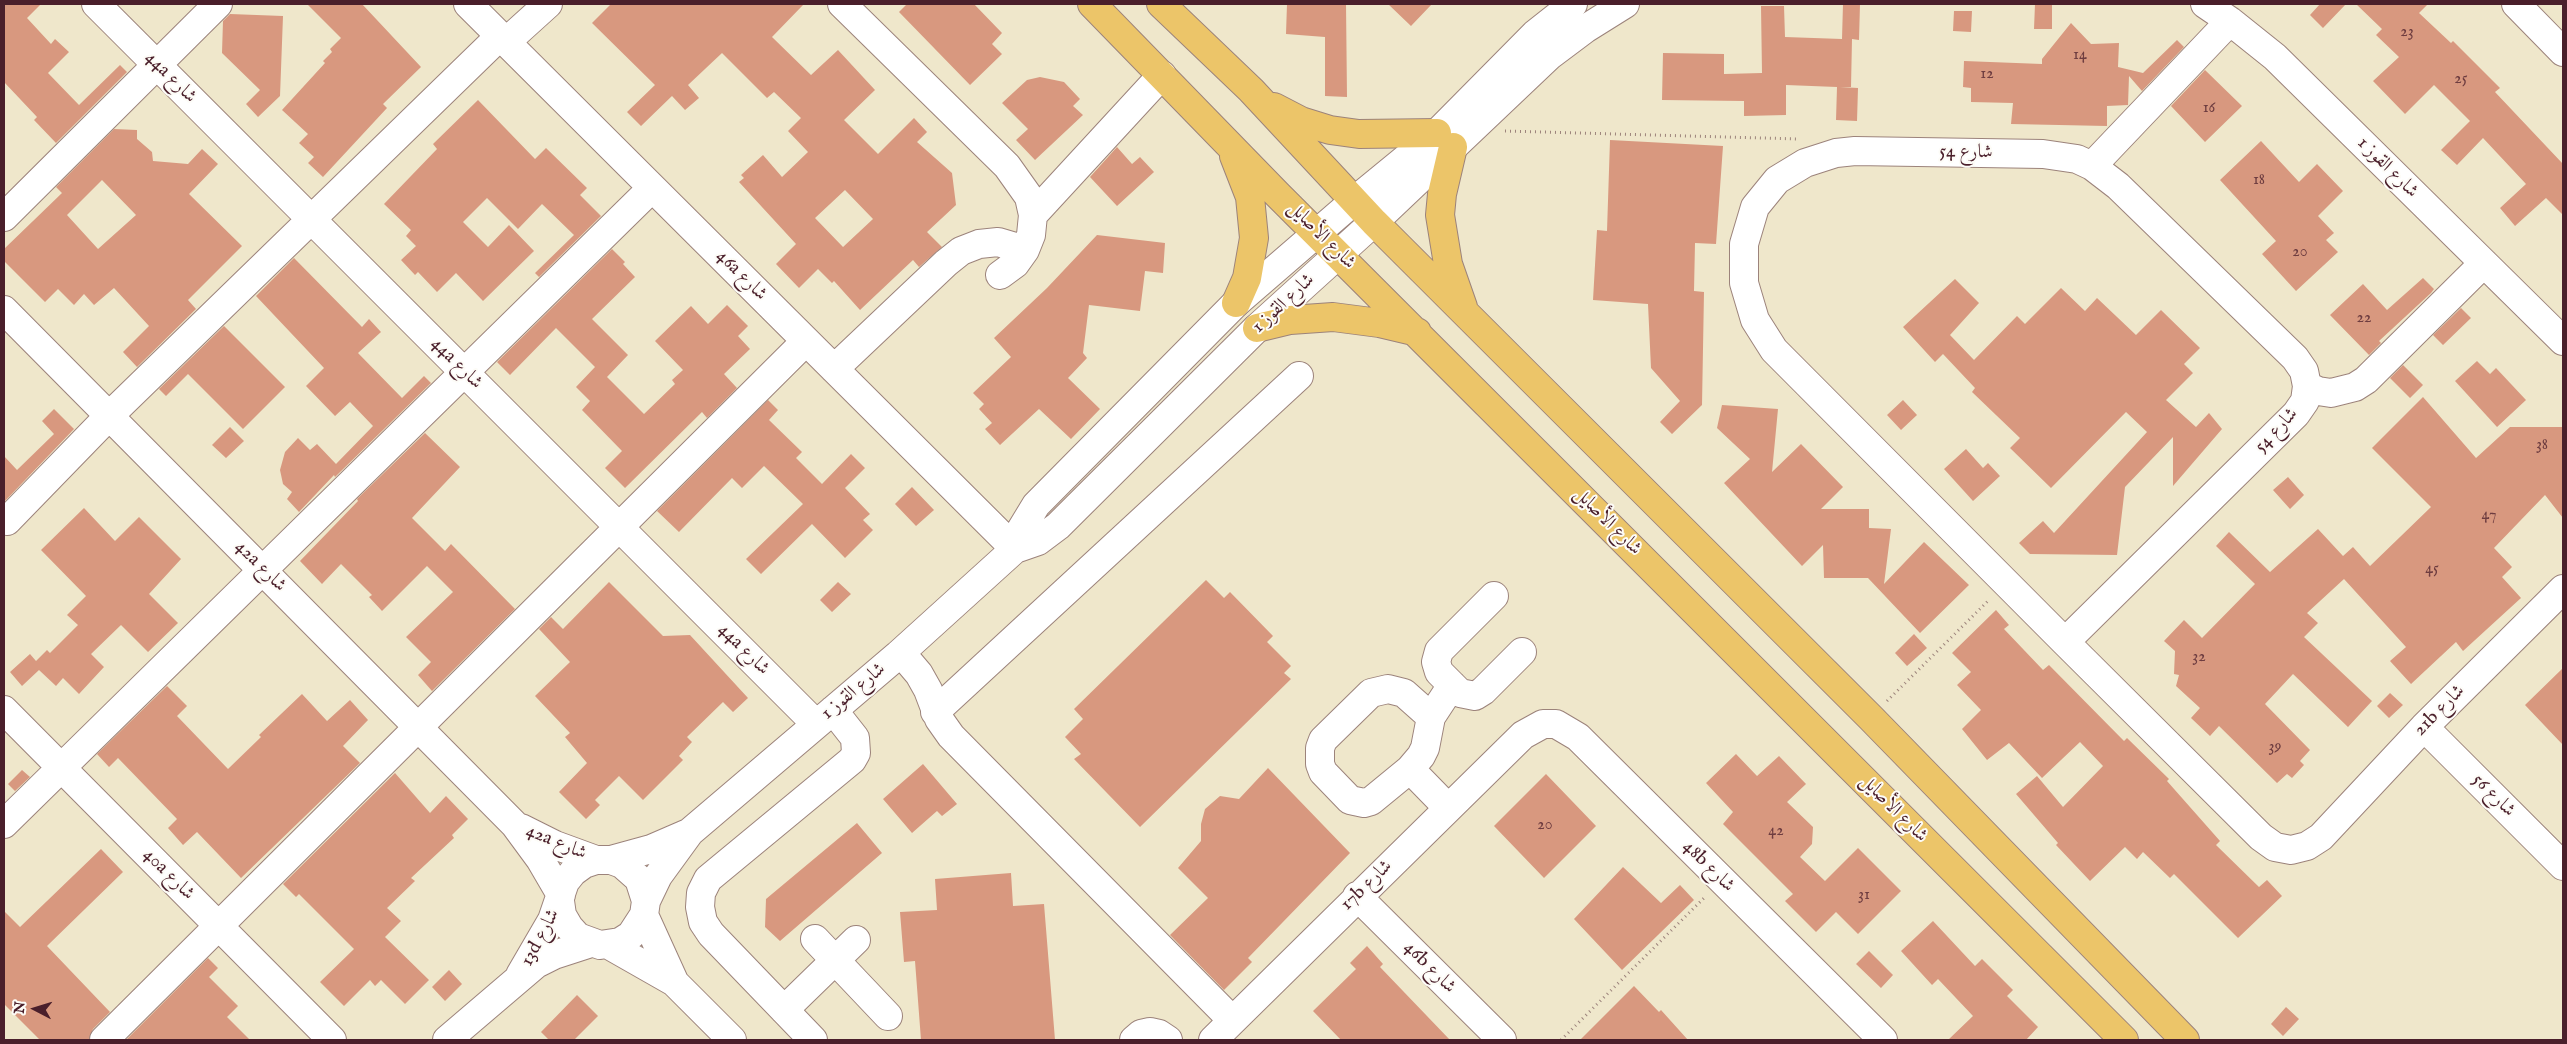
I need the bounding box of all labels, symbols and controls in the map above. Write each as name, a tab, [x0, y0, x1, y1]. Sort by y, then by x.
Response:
house number: 23	[2400, 23, 2414, 43]
house number: 14	[2073, 46, 2087, 66]
street label: 44a شارع	[139, 47, 201, 109]
house number: 12	[1980, 65, 1994, 85]
house number: 25	[2454, 70, 2468, 90]
house number: 16	[2203, 99, 2215, 119]
street label: شارع القوز 1	[2352, 133, 2422, 203]
street label: شارع 54	[1939, 141, 1993, 165]
house number: 18	[2253, 171, 2265, 191]
street label: شارع الأصايل	[1282, 197, 1360, 275]
house number: 20	[2292, 243, 2308, 263]
street label: 46a شارع	[711, 246, 771, 306]
street label: شارع القوز 1	[1248, 269, 1320, 339]
house number: 22	[2356, 309, 2372, 329]
street label: 44a شارع	[425, 333, 487, 395]
street label: شارع 54	[2251, 404, 2303, 458]
house number: 38	[2536, 436, 2548, 456]
street label: شارع الأصايل	[1568, 483, 1646, 561]
house number: 47	[2482, 506, 2496, 526]
street label: 42a شارع	[229, 536, 291, 598]
house number: 45	[2425, 560, 2439, 580]
street label: 44a شارع	[712, 619, 774, 681]
house number: 32	[2192, 648, 2206, 668]
street label: شارع القوز 1	[817, 658, 891, 726]
street label: 21b شارع	[2410, 681, 2470, 741]
house number: 39	[2269, 738, 2281, 758]
street label: شارع الأصايل	[1854, 770, 1932, 848]
street label: شارع 56	[2467, 770, 2519, 822]
house number: 20	[1537, 816, 1553, 836]
street label: 42a شارع	[522, 820, 590, 866]
house number: 42	[1768, 822, 1784, 842]
street label: 48b شارع	[1677, 836, 1739, 898]
street label: 40a شارع	[137, 844, 199, 906]
street label: 17b شارع	[1336, 856, 1398, 916]
house number: 31	[1858, 886, 1870, 906]
street label: 13d شارع	[517, 906, 565, 970]
street label: 46b شارع	[1398, 937, 1460, 999]
north arrow	[10, 984, 60, 1034]
text: N	[11, 1001, 30, 1015]

